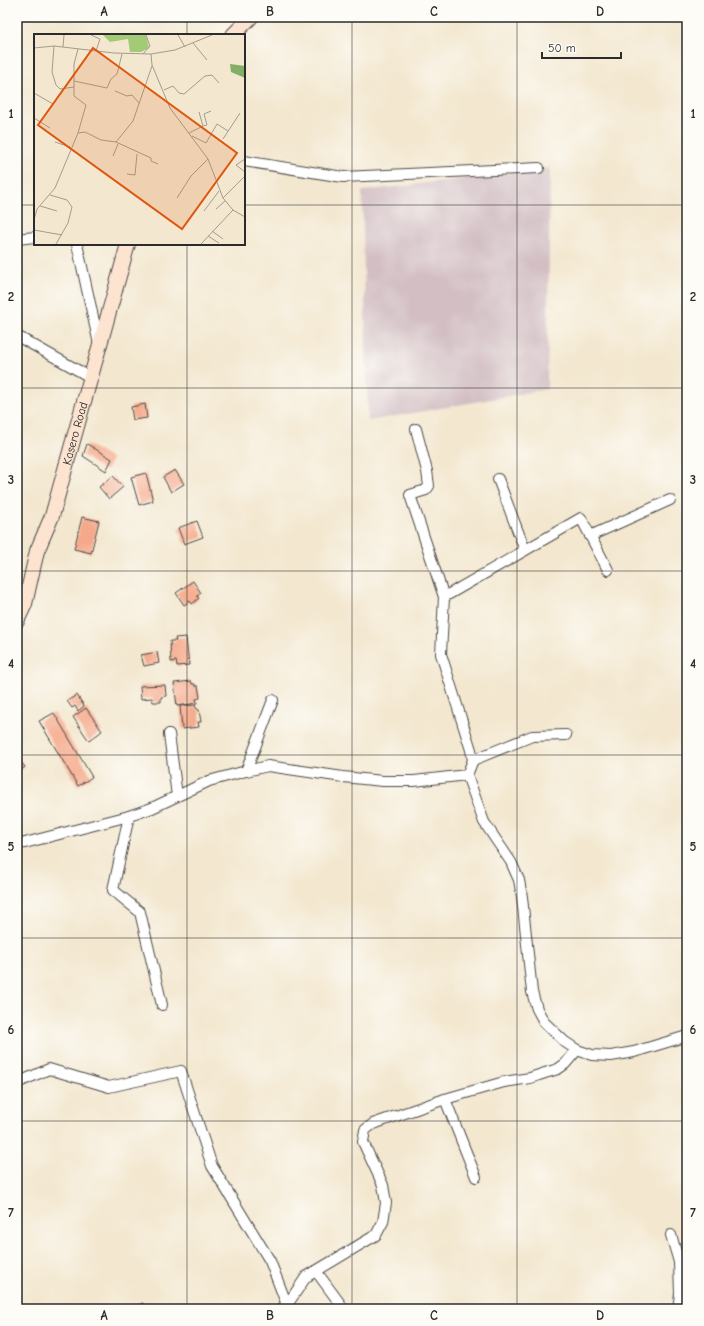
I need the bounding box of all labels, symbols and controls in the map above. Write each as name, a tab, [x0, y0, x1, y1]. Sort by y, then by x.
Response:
text: A	[100, 4, 108, 19]
text: B	[266, 4, 274, 19]
text: C	[430, 4, 438, 19]
text: D	[596, 4, 604, 19]
inset map	[34, 34, 245, 245]
scale bar	[542, 34, 621, 60]
text: 50 m	[548, 41, 576, 55]
text: 1	[8, 106, 14, 121]
text: 1	[690, 106, 696, 121]
text: 2	[8, 289, 14, 304]
text: 2	[690, 289, 696, 304]
street label: Kasero Road	[60, 400, 91, 466]
text: 3	[8, 472, 14, 487]
text: 3	[690, 472, 696, 487]
text: 4	[8, 656, 14, 671]
text: 4	[690, 656, 696, 671]
text: 5	[8, 839, 15, 854]
text: 5	[690, 839, 697, 854]
text: 6	[8, 1022, 15, 1037]
text: 6	[690, 1022, 697, 1037]
text: 7	[8, 1205, 14, 1220]
text: 7	[690, 1205, 696, 1220]
text: A	[100, 1308, 108, 1323]
text: B	[266, 1308, 274, 1323]
text: C	[430, 1308, 438, 1323]
text: D	[596, 1308, 604, 1323]

